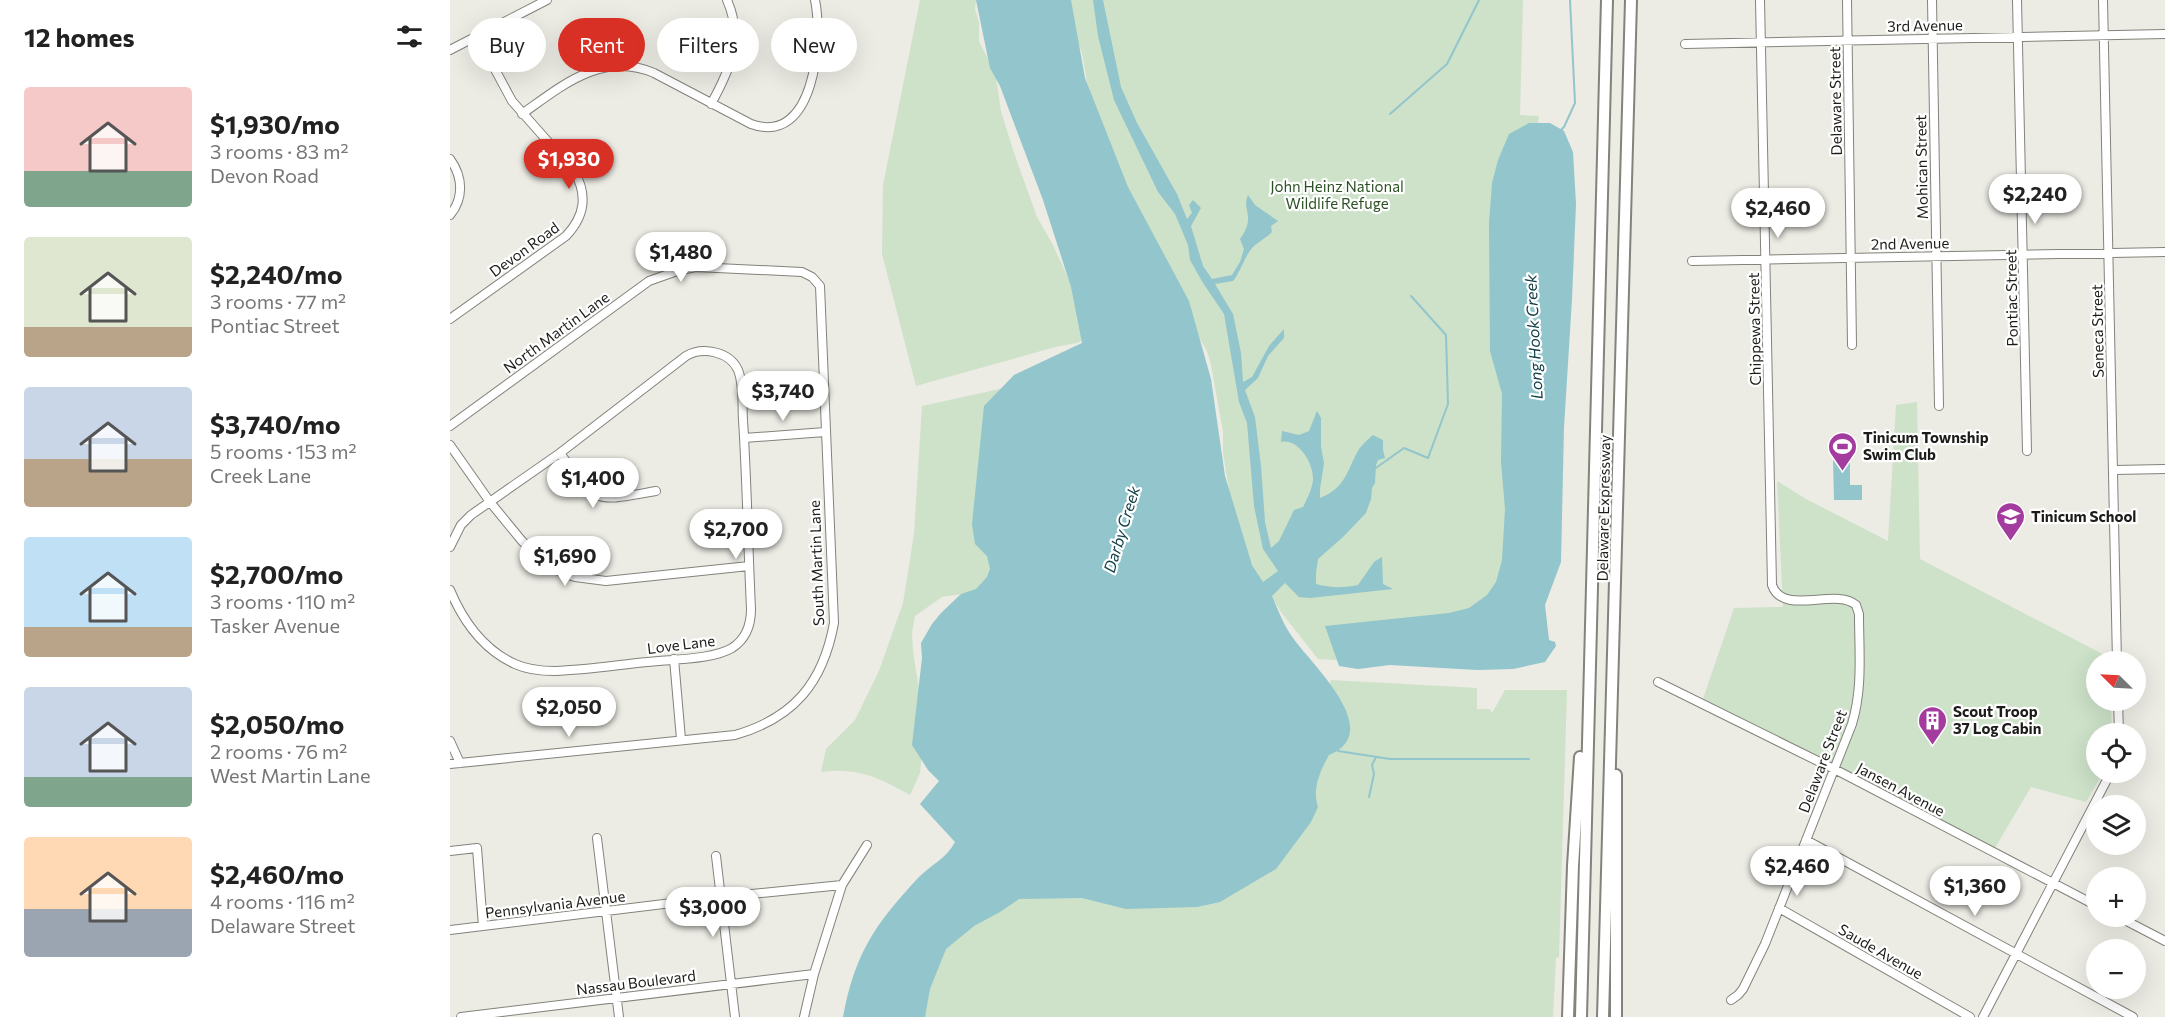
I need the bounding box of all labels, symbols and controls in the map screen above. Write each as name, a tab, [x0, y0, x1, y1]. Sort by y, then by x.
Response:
street label: 3rd Avenue	[1887, 15, 1963, 35]
chip: Buy	[468, 18, 546, 72]
chip: Rent	[558, 18, 645, 72]
chip: Filters	[657, 18, 759, 72]
chip: New	[771, 18, 857, 72]
icon: filters	[393, 20, 426, 53]
text: 12 homes	[24, 21, 135, 52]
street label: Delaware Street	[1825, 46, 1845, 156]
text: $1,930/mo	[210, 108, 340, 139]
icon: home	[72, 111, 144, 183]
street label: Mohican Street	[1911, 114, 1931, 220]
text: 3 rooms · 83 m²	[210, 139, 349, 163]
pin: $1,930	[520, 139, 618, 190]
text: $1,930	[538, 146, 600, 170]
text: Devon Road	[210, 163, 319, 187]
pin: $2,240	[1986, 174, 2084, 225]
park label: John Heinz National Wildlife Refuge	[1270, 177, 1404, 212]
text: $2,240	[2003, 181, 2067, 205]
pin: $2,460	[1729, 188, 1827, 239]
text: $2,460	[1745, 195, 1811, 219]
street label: Devon Road	[486, 218, 562, 280]
pin: $1,480	[632, 232, 730, 283]
street label: 2nd Avenue	[1871, 233, 1949, 253]
text: $1,480	[649, 239, 713, 263]
street label: Pontiac Street	[2001, 249, 2021, 347]
text: $2,240/mo	[210, 258, 343, 289]
icon: home	[72, 261, 144, 333]
street label: Chippewa Street	[1744, 272, 1764, 386]
water label: Long Hook Creek	[1520, 274, 1546, 400]
street label: Seneca Street	[2087, 284, 2107, 378]
street label: North Martin Lane	[500, 288, 612, 376]
text: 3 rooms · 77 m²	[210, 289, 346, 313]
text: Pontiac Street	[210, 313, 340, 337]
pin: $3,740	[734, 371, 832, 422]
text: $3,740	[751, 378, 815, 402]
text: $3,740/mo	[210, 408, 341, 439]
icon: home	[72, 411, 144, 483]
place label: Tinicum Township Swim Club	[1863, 428, 1989, 463]
sports icon: Tinicum Township Swim Club	[1826, 430, 1858, 472]
street label: Delaware Expressway	[1593, 434, 1613, 582]
text: 5 rooms · 153 m²	[210, 439, 357, 463]
pin: $1,400	[544, 458, 642, 509]
text: Creek Lane	[210, 463, 311, 487]
text: $1,400	[561, 465, 625, 489]
water label: Darby Creek	[1099, 483, 1143, 575]
street label: South Martin Lane	[805, 500, 827, 626]
school or university icon: Tinicum School	[1994, 500, 2026, 542]
place label: Tinicum School	[2031, 507, 2136, 525]
pin: $2,700	[687, 509, 785, 560]
text: $2,700	[703, 516, 769, 540]
pin: $1,690	[516, 536, 614, 587]
text: $1,690	[534, 543, 596, 567]
text: $2,700/mo	[210, 558, 343, 589]
icon: home	[72, 561, 144, 633]
text: 3 rooms · 110 m²	[210, 589, 355, 613]
text: Tasker Avenue	[210, 613, 340, 637]
street label: Love Lane	[646, 631, 716, 657]
north arrow	[2086, 651, 2146, 711]
map controls	[2086, 651, 2146, 999]
pin: $2,050	[520, 687, 618, 738]
text: $2,050	[536, 694, 602, 718]
place label: Scout Troop 37 Log Cabin	[1953, 702, 2041, 737]
building icon: Scout Troop 37 Log Cabin	[1916, 704, 1948, 746]
street label: Delaware Street	[1794, 707, 1850, 815]
text: $2,050/mo	[210, 708, 344, 739]
icon: home	[72, 711, 144, 783]
button: locate	[2086, 723, 2146, 783]
text: 2 rooms · 76 m²	[210, 739, 347, 763]
street label: Jansen Avenue	[1854, 758, 1948, 820]
text: West Martin Lane	[210, 763, 371, 787]
button: layers	[2086, 795, 2146, 855]
pin: $2,460	[1748, 846, 1846, 897]
text: $2,460	[1764, 853, 1830, 877]
text: $2,460/mo	[210, 858, 344, 889]
icon: home	[72, 861, 144, 933]
pin: $1,360	[1926, 866, 2024, 917]
button: +	[2086, 867, 2146, 927]
text: $1,360	[1944, 873, 2006, 897]
street label: Pennsylvania Avenue	[484, 886, 626, 922]
pin: $3,000	[664, 887, 762, 938]
text: 4 rooms · 116 m²	[210, 889, 355, 913]
text: $3,000	[679, 894, 747, 918]
text: Delaware Street	[210, 913, 355, 937]
street label: Saude Avenue	[1836, 920, 1926, 982]
button: −	[2086, 939, 2146, 999]
street label: Nassau Boulevard	[575, 966, 697, 998]

